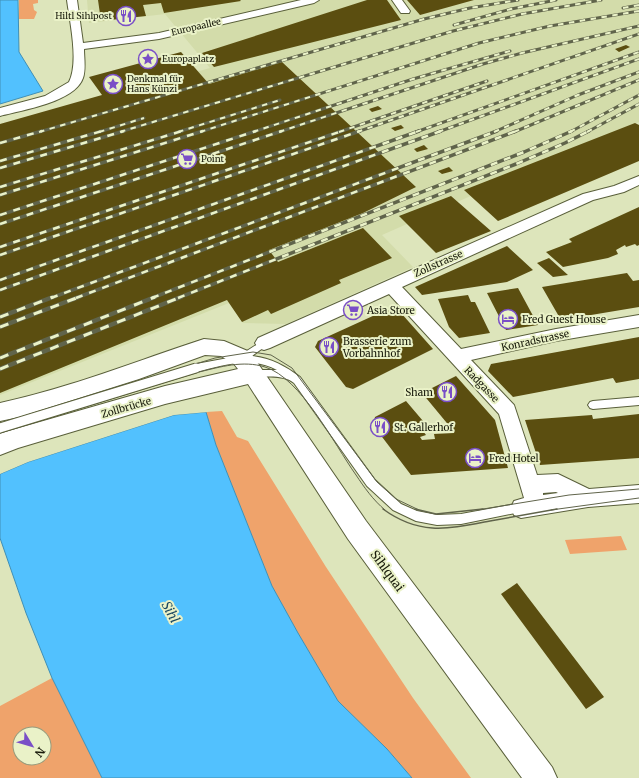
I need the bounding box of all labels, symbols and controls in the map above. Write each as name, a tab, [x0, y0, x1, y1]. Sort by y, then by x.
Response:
restaurant icon: Hiltl Sihlpost	[115, 5, 137, 27]
place label: Hiltl Sihlpost	[55, 10, 112, 21]
street label: Europaallee	[170, 15, 222, 38]
place icon: Europaplatz	[137, 48, 159, 70]
place label: Europaplatz	[162, 53, 214, 64]
place icon: Denkmal für Hans Künzi	[102, 73, 124, 95]
place label: Denkmal für Hans Künzi	[127, 73, 182, 94]
supermarket icon: Point	[176, 148, 198, 170]
place label: Point	[201, 153, 225, 164]
street label: Zollstrasse	[412, 247, 465, 280]
supermarket icon: Asia Store	[342, 299, 364, 321]
place label: Asia Store	[366, 304, 415, 317]
hotel icon: Fred Guest House	[497, 308, 519, 330]
place label: Fred Guest House	[522, 313, 606, 326]
street label: Konradstrasse	[500, 327, 570, 354]
place label: Brasserie zum Vorbahnhof	[342, 335, 412, 360]
restaurant icon: Brasserie zum Vorbahnhof	[318, 336, 340, 358]
street label: Radgasse	[461, 364, 502, 405]
restaurant icon: Sham	[436, 381, 458, 403]
place label: Sham	[405, 386, 433, 399]
street label: Zollbrücke	[100, 394, 153, 421]
restaurant icon: St. Gallerhof	[369, 416, 391, 438]
place label: St. Gallerhof	[394, 421, 454, 434]
hotel icon: Fred Hotel	[464, 447, 486, 469]
place label: Fred Hotel	[489, 452, 539, 465]
street label: Sihlquai	[367, 547, 407, 594]
water label: Sihl	[158, 598, 183, 626]
north arrow	[12, 726, 52, 766]
text: N	[32, 744, 48, 760]

